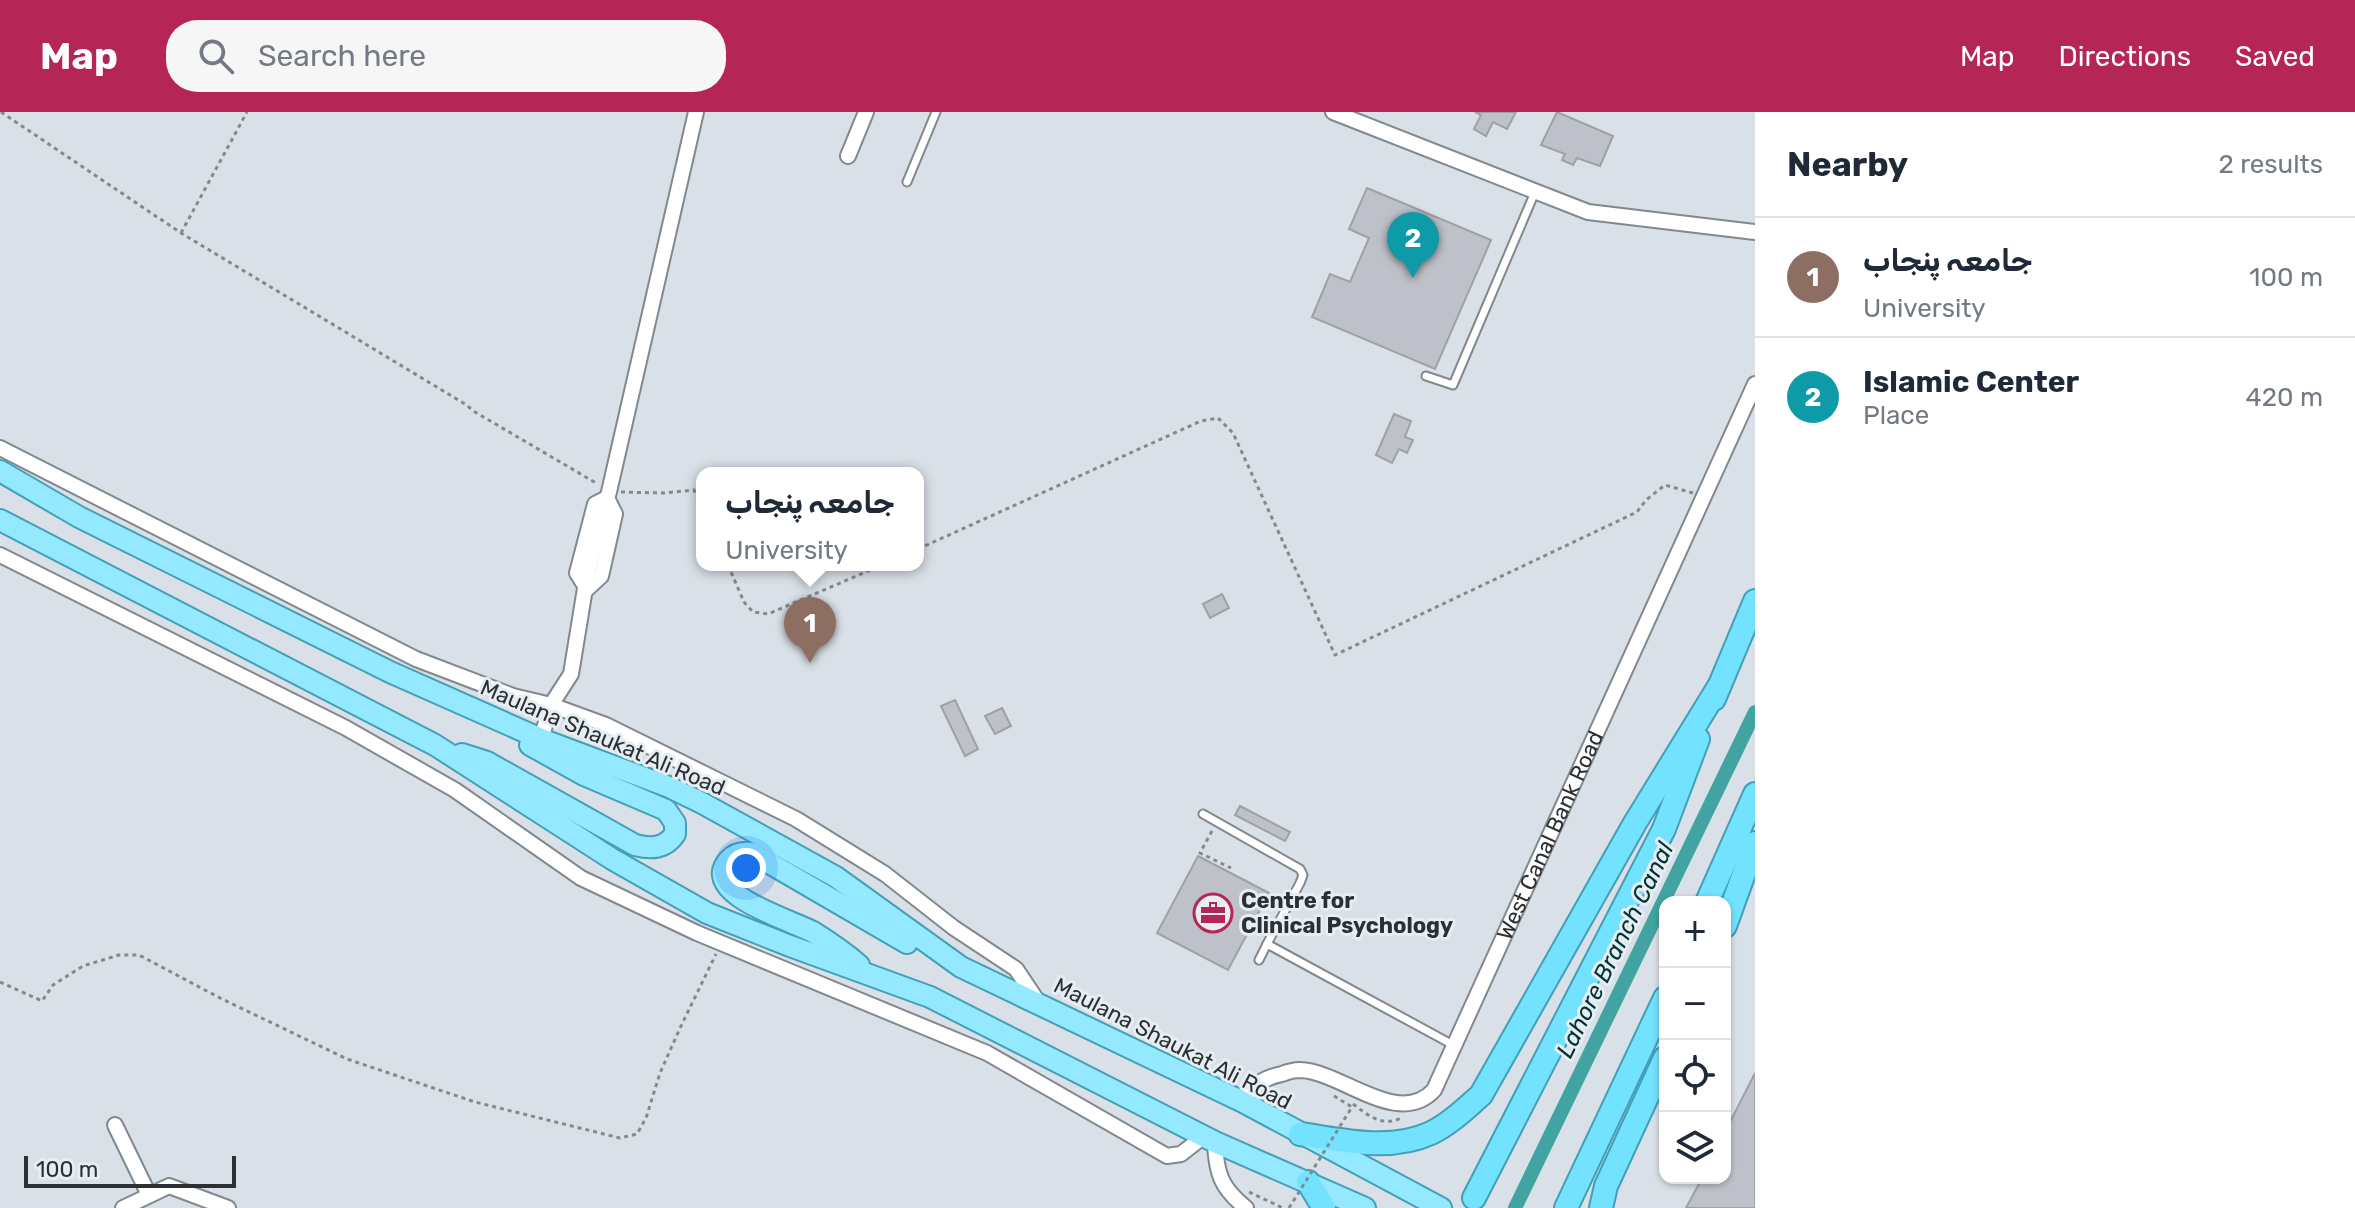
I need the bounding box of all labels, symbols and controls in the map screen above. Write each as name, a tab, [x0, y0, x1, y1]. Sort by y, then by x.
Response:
search box	[166, 20, 726, 92]
text: Map	[40, 33, 118, 79]
icon: search	[194, 34, 238, 78]
text: Search here	[258, 38, 426, 74]
text: Map	[1960, 40, 2014, 73]
text: Directions	[2058, 40, 2191, 73]
text: Saved	[2235, 40, 2315, 73]
text: Nearby	[1787, 144, 1908, 185]
text: 2 results	[2219, 149, 2323, 180]
pin: 2	[1387, 212, 1439, 278]
text: جامعہ پنجاب	[1863, 243, 2032, 279]
text: 1	[1807, 262, 1819, 293]
text: 100 m	[2249, 262, 2323, 293]
text: University	[1863, 293, 1986, 324]
text: Islamic Center	[1863, 364, 2079, 400]
text: 2	[1805, 382, 1821, 413]
text: 420 m	[2246, 382, 2323, 413]
text: Place	[1863, 400, 1929, 431]
popup	[696, 467, 924, 571]
text: جامعہ پنجاب	[725, 485, 895, 521]
text: University	[725, 535, 848, 566]
pin: 1	[784, 597, 836, 663]
street label: Maulana Shaukat Ali Road	[476, 674, 729, 801]
street label: West Canal Bank Road	[1491, 727, 1610, 944]
water label: Lahore Branch Canal	[1551, 837, 1680, 1062]
your location	[726, 848, 766, 888]
place label: Centre for Clinical Psychology	[1241, 887, 1453, 939]
office icon: Centre for Clinical Psychology	[1192, 892, 1234, 934]
map controls	[1659, 896, 1731, 1184]
button: +	[1659, 896, 1731, 968]
button: −	[1659, 968, 1731, 1040]
street label: Maulana Shaukat Ali Road	[1049, 972, 1296, 1115]
button: locate	[1659, 1040, 1731, 1112]
button: layers	[1659, 1112, 1731, 1184]
scale bar	[24, 1152, 236, 1188]
text: 100 m	[36, 1156, 98, 1183]

